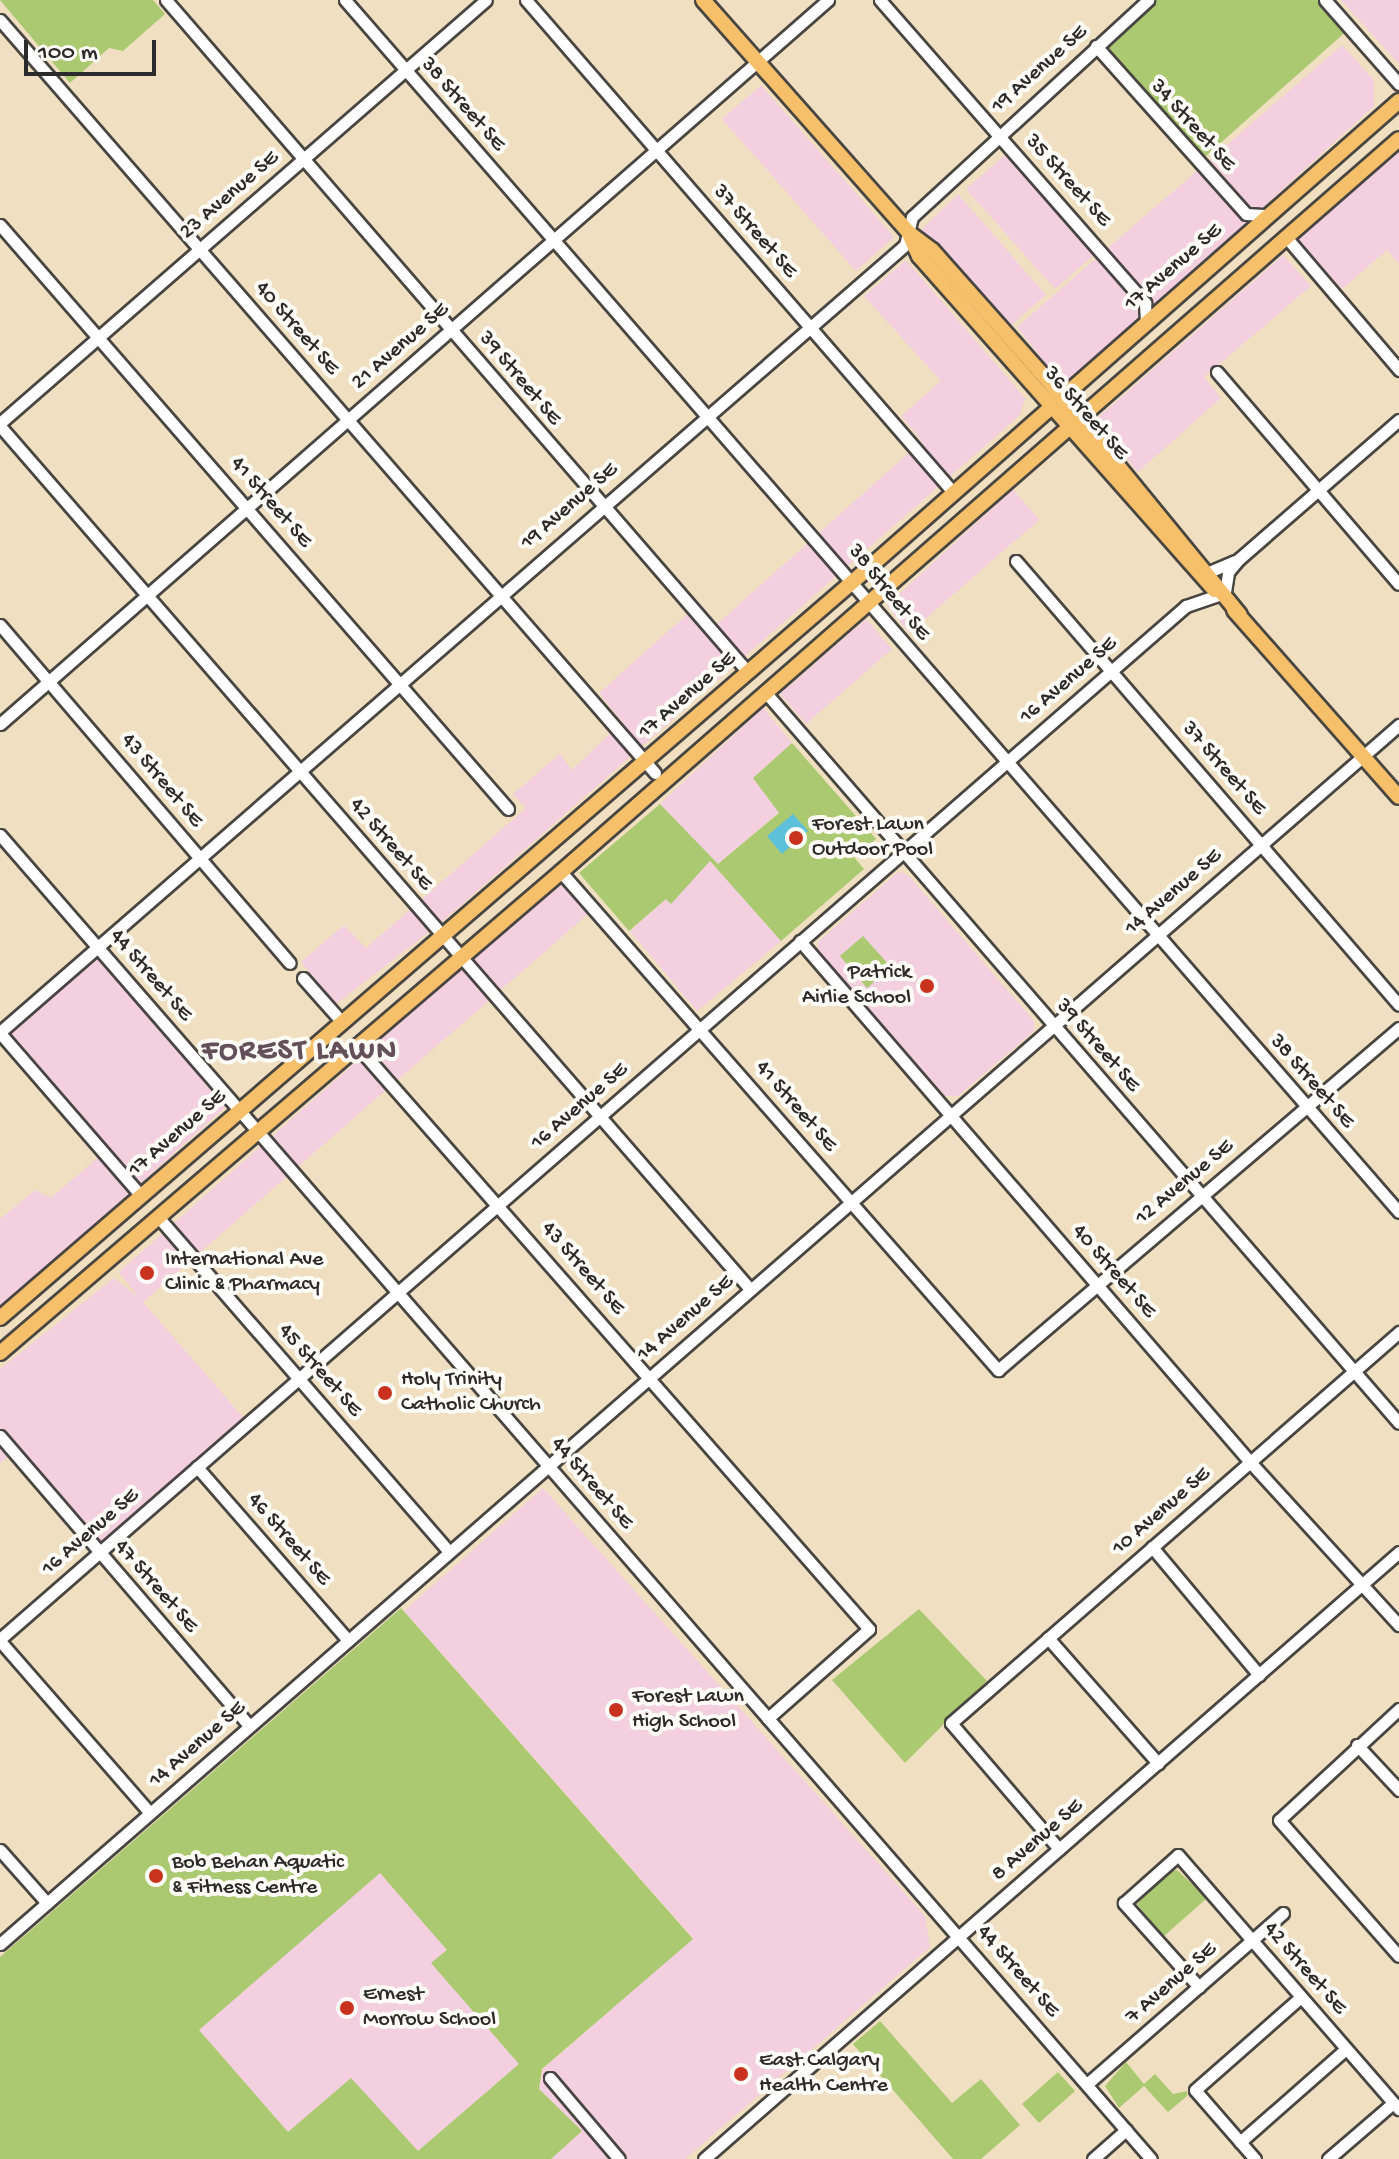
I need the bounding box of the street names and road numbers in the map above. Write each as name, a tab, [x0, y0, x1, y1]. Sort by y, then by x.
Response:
street label: 19 Avenue SE	[986, 20, 1094, 120]
street label: 38 Street SE	[414, 52, 510, 158]
street label: 34 Street SE	[1144, 75, 1240, 177]
street label: 35 Street SE	[1018, 129, 1116, 233]
street label: 23 Avenue SE	[175, 146, 285, 246]
street label: 37 Street SE	[706, 180, 802, 284]
street label: 17 Avenue SE	[1120, 218, 1228, 318]
street label: 40 Street SE	[248, 277, 344, 381]
street label: 21 Avenue SE	[347, 298, 455, 396]
street label: 39 Street SE	[472, 326, 566, 432]
street label: 36 Street SE	[1037, 362, 1133, 466]
street label: 41 Street SE	[223, 452, 317, 554]
street label: 19 Avenue SE	[516, 458, 624, 556]
street label: 38 Street SE	[841, 539, 935, 647]
street label: 16 Avenue SE	[1015, 632, 1123, 730]
street label: 17 Avenue SE	[634, 646, 742, 746]
street label: 37 Street SE	[1175, 717, 1271, 821]
street label: 43 Street SE	[114, 729, 208, 833]
street label: 42 Street SE	[343, 793, 437, 897]
street label: 14 Avenue SE	[1120, 844, 1228, 942]
street label: 44 Street SE	[103, 924, 197, 1028]
street label: 39 Street SE	[1049, 994, 1145, 1098]
street label: 38 Street SE	[1263, 1029, 1359, 1135]
street label: 41 Street SE	[748, 1056, 842, 1158]
street label: 16 Avenue SE	[526, 1058, 634, 1156]
street label: 17 Avenue SE	[124, 1084, 232, 1184]
street label: 12 Avenue SE	[1130, 1134, 1240, 1232]
street label: 43 Street SE	[534, 1217, 630, 1321]
street label: 40 Street SE	[1065, 1220, 1161, 1324]
street label: 14 Avenue SE	[632, 1270, 740, 1368]
street label: 45 Street SE	[271, 1319, 367, 1423]
street label: 44 Street SE	[544, 1432, 638, 1536]
street label: 10 Avenue SE	[1107, 1462, 1217, 1562]
street label: 16 Avenue SE	[37, 1484, 145, 1582]
street label: 46 Street SE	[240, 1488, 336, 1592]
street label: 47 Street SE	[107, 1535, 203, 1639]
street label: 14 Avenue SE	[144, 1696, 252, 1794]
street label: 8 Avenue SE	[987, 1794, 1089, 1888]
street label: 42 Street SE	[1257, 1917, 1351, 2021]
street label: 44 Street SE	[970, 1920, 1064, 2024]
street label: 7 Avenue SE	[1121, 1937, 1223, 2031]

